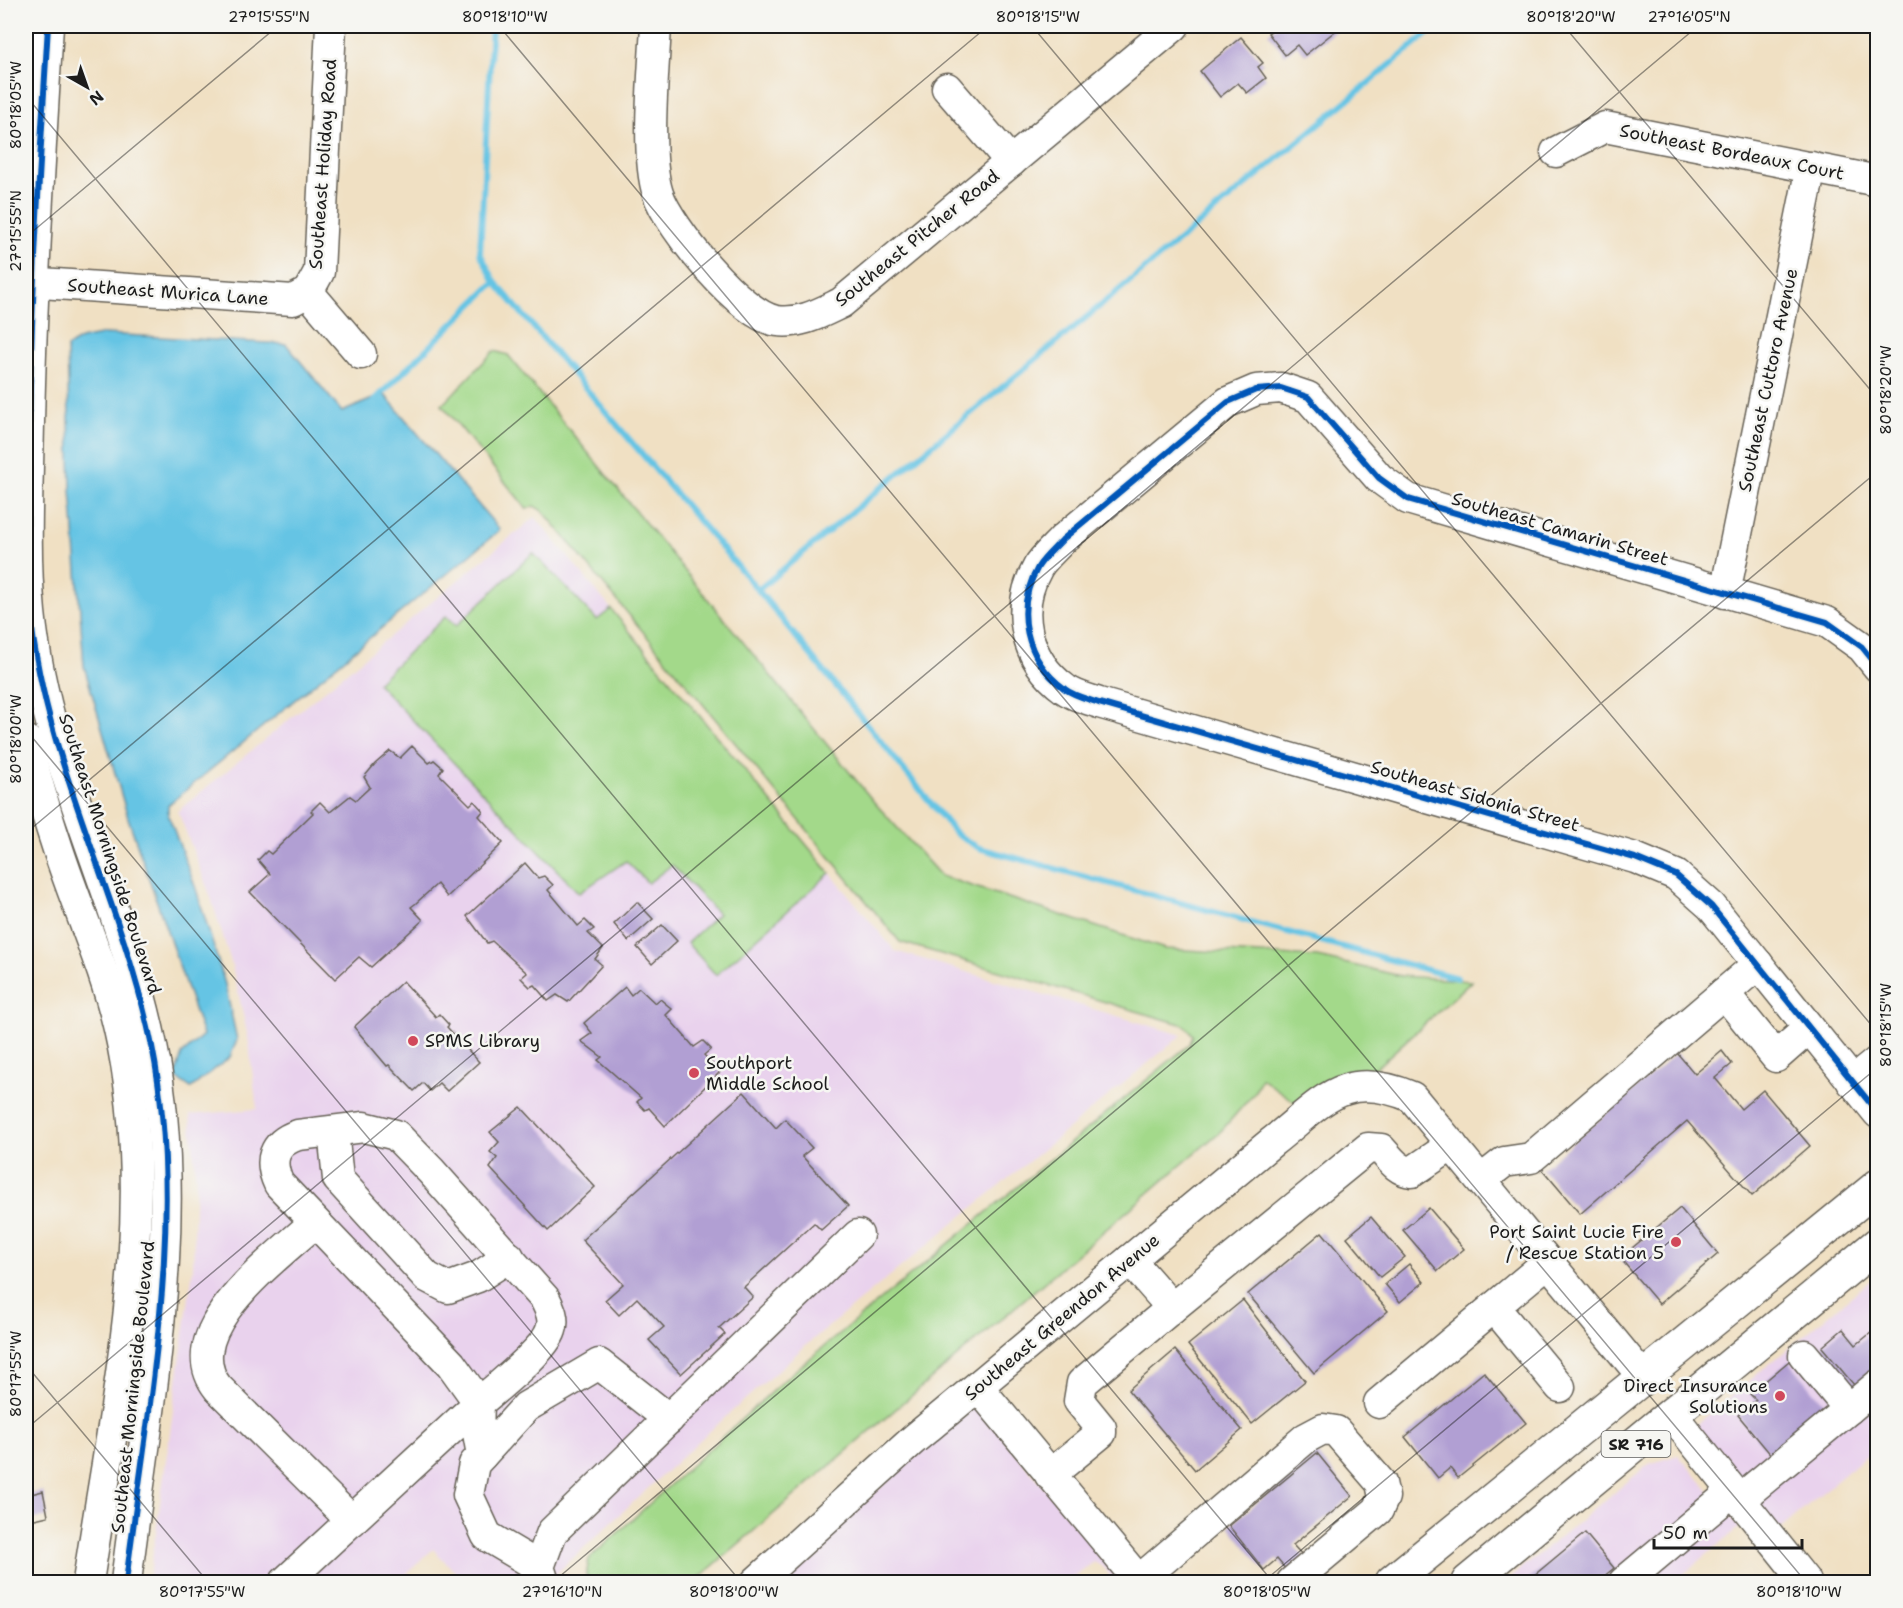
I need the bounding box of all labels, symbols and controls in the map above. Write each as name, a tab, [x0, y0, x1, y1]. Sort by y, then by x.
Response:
text: 27°15'55"N	[228, 7, 310, 27]
text: 80°18'10"W	[462, 7, 548, 27]
text: 80°18'15"W	[996, 7, 1080, 27]
text: 80°18'20"W	[1526, 7, 1616, 27]
text: 27°16'05"N	[1647, 7, 1731, 27]
north arrow	[57, 57, 117, 117]
street label: Southeast Holiday Road	[304, 58, 342, 270]
text: 80°18'05"W	[6, 61, 26, 149]
text: N	[85, 86, 108, 110]
street label: Southeast Bordeaux Court	[1618, 118, 1846, 186]
street label: Southeast Pitcher Road	[830, 164, 1004, 312]
text: 27°15'55"N	[6, 190, 26, 272]
street label: Southeast Cuttoro Avenue	[1733, 266, 1803, 494]
street label: Southeast Murica Lane	[67, 273, 269, 311]
text: 80°18'20"W	[1876, 345, 1896, 435]
street label: Southeast Camarin Street	[1449, 487, 1671, 572]
text: 80°18'00"W	[6, 694, 26, 784]
street label: Southeast Morningside Boulevard	[53, 710, 167, 998]
street label: Southeast Sidonia Street	[1368, 755, 1582, 837]
text: 80°18'15"W	[1876, 983, 1896, 1067]
place label: SPMS Library	[425, 1029, 540, 1053]
marker: SPMS Library	[406, 1034, 420, 1048]
place label: Southport Middle School	[706, 1051, 830, 1096]
marker: Southport Middle School	[687, 1066, 701, 1080]
place label: Port Saint Lucie Fire / Rescue Station 5	[1489, 1220, 1664, 1265]
street label: Southeast Greendon Avenue	[959, 1228, 1165, 1406]
marker: Port Saint Lucie Fire / Rescue Station 5	[1669, 1235, 1683, 1249]
street label: Southeast Morningside Boulevard	[106, 1240, 160, 1534]
text: 80°17'55"W	[6, 1331, 26, 1417]
place label: Direct Insurance Solutions	[1624, 1374, 1768, 1419]
marker: Direct Insurance Solutions	[1773, 1389, 1787, 1403]
road number: SR 716	[1602, 1431, 1670, 1457]
scale bar	[1654, 1512, 1802, 1550]
text: 50 m	[1663, 1521, 1708, 1545]
text: 80°17'55"W	[159, 1582, 245, 1602]
text: 27°16'10"N	[522, 1582, 602, 1602]
text: 80°18'00"W	[689, 1582, 779, 1602]
text: 80°18'05"W	[1223, 1582, 1311, 1602]
text: 80°18'10"W	[1756, 1582, 1842, 1602]

